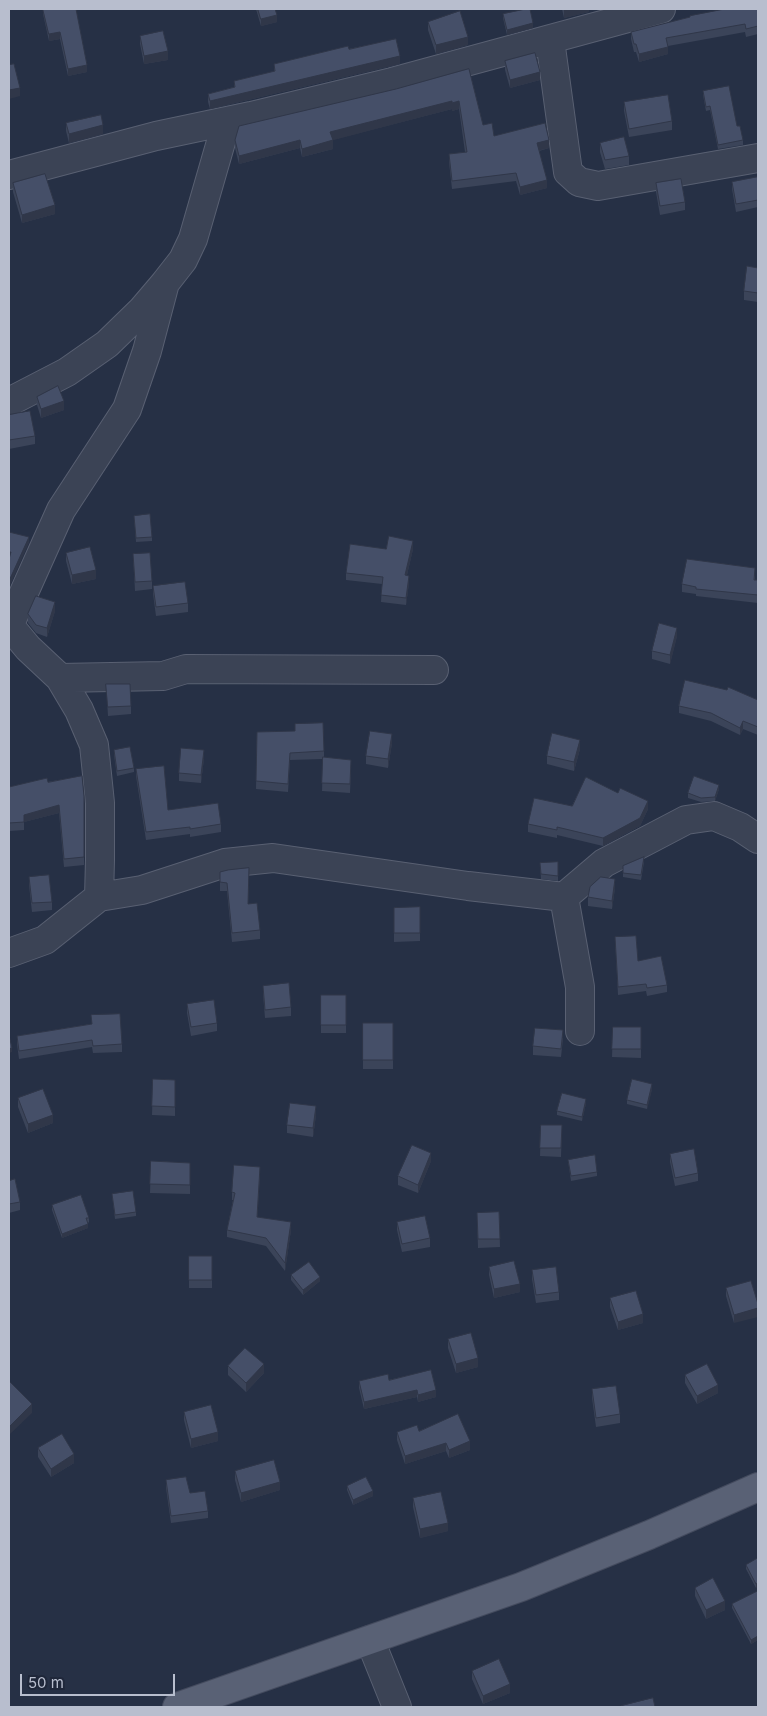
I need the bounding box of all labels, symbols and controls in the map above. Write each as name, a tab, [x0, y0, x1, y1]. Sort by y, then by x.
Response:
scale bar	[22, 1664, 178, 1696]
text: 50 m	[28, 1673, 64, 1692]

